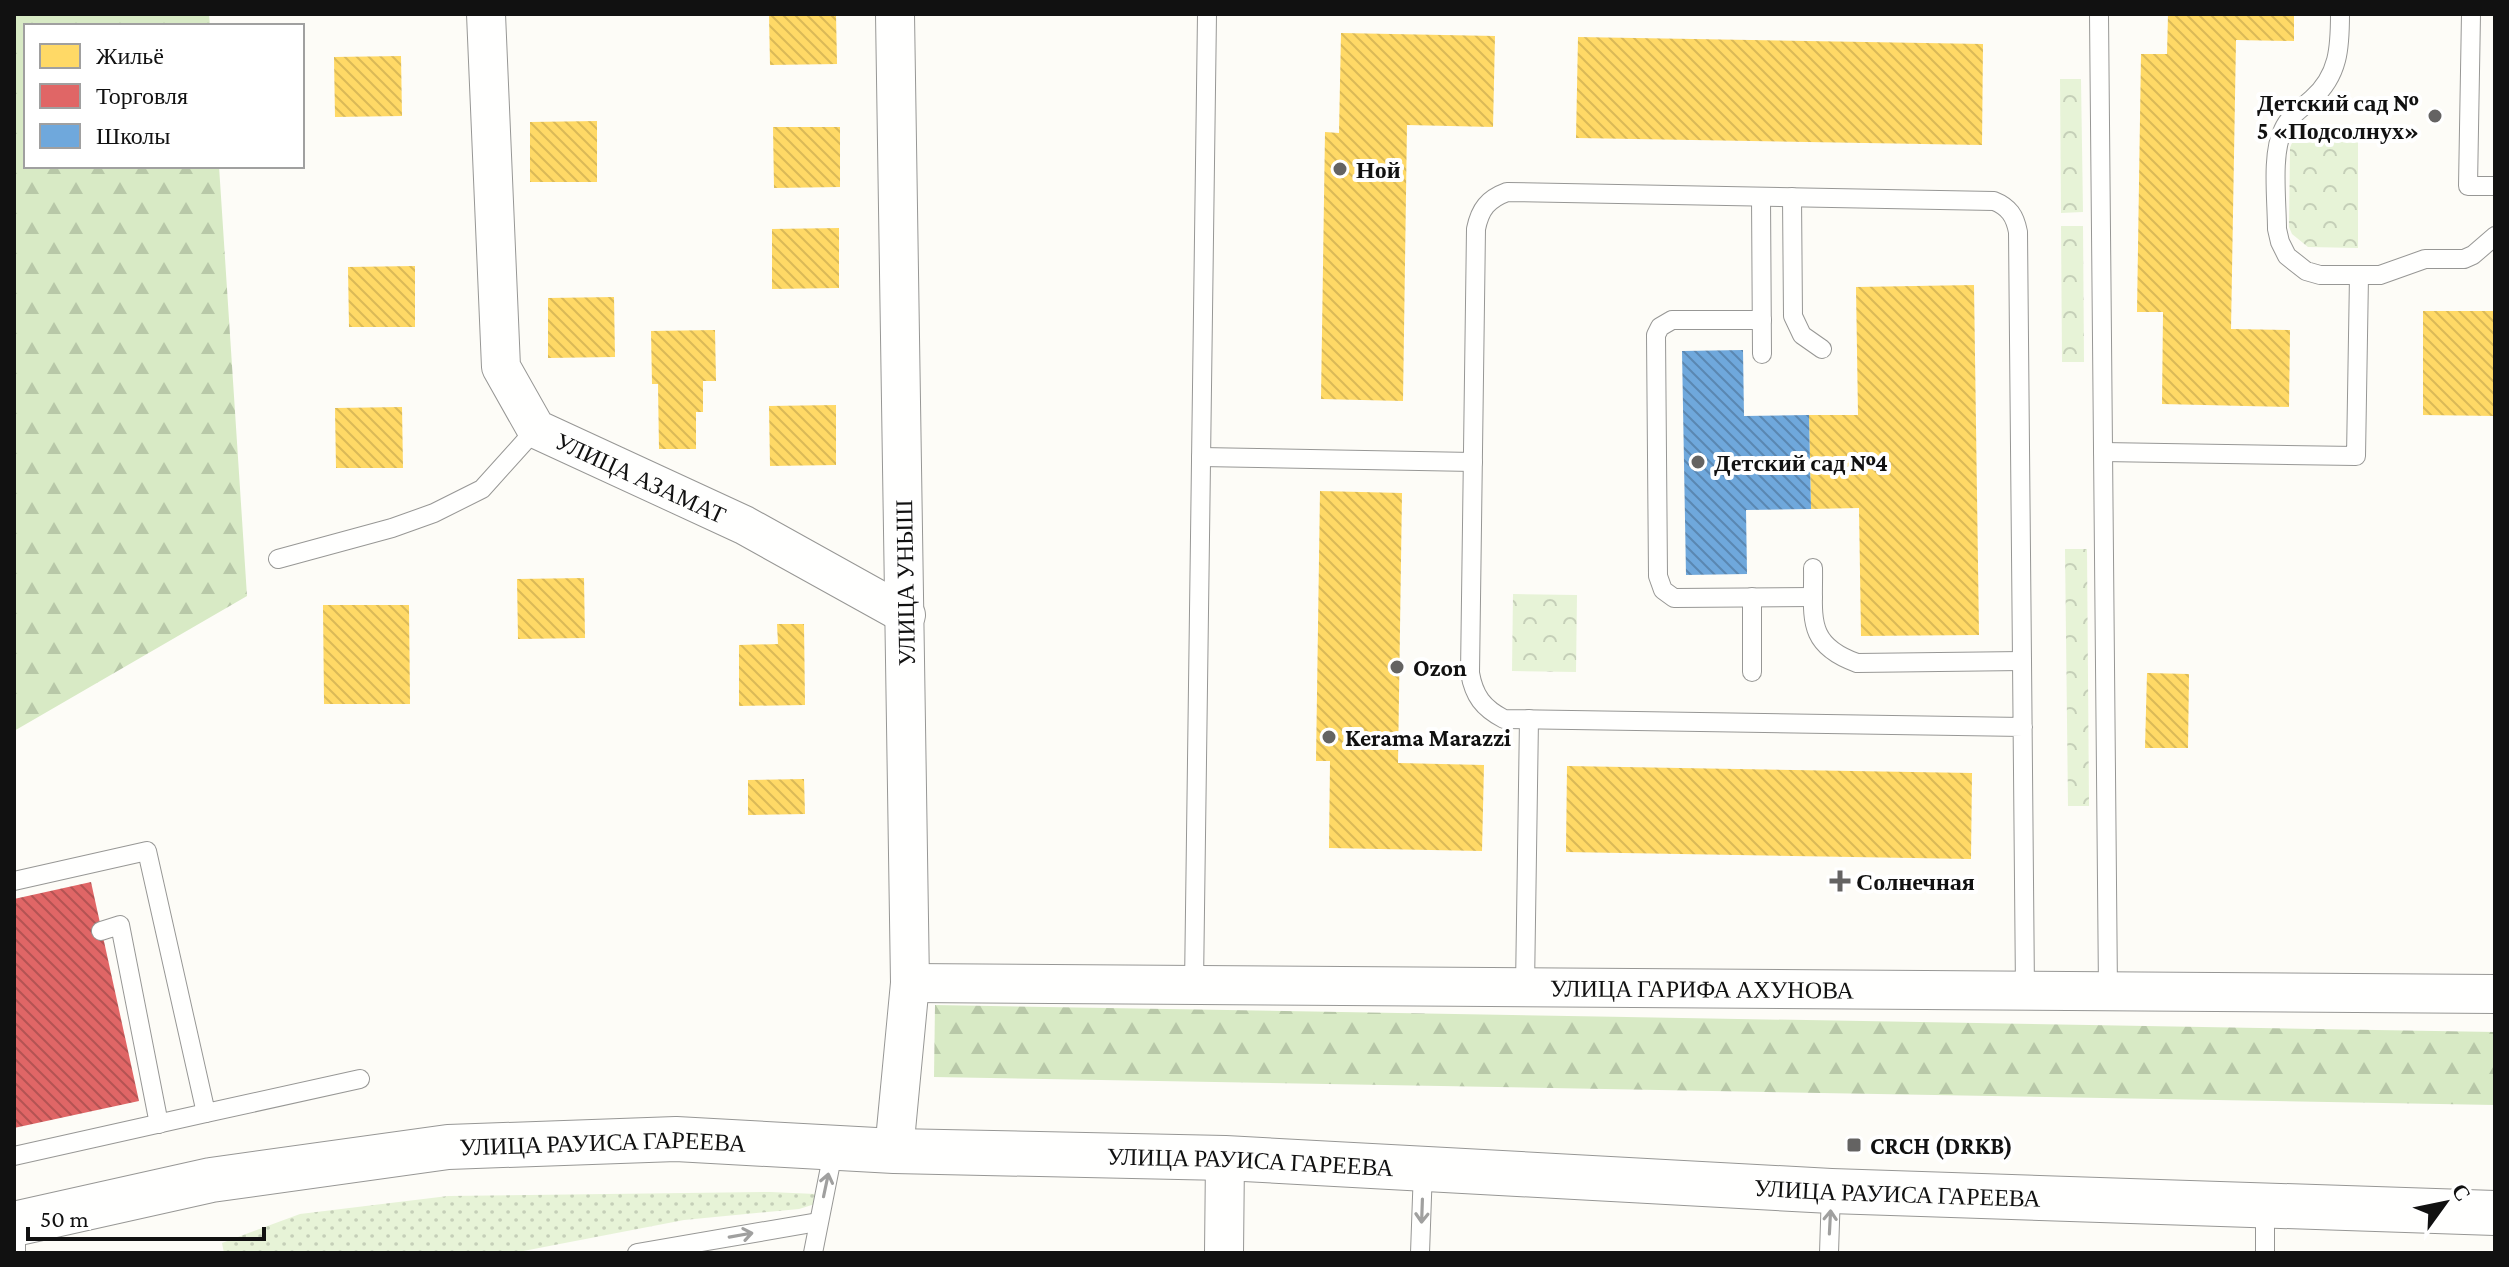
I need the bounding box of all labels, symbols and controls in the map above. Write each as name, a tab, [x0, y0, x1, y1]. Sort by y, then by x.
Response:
legend	[24, 24, 304, 168]
text: Жильё	[96, 42, 164, 69]
text: Торговля	[96, 82, 188, 109]
place label: Детский сад № 5 «Подсолнух»	[2257, 89, 2419, 144]
marker: Детский сад № 5 «Подсолнух»	[2426, 107, 2444, 125]
text: Школы	[96, 122, 170, 149]
place label: Ной	[1356, 156, 1401, 183]
marker: Ной	[1331, 160, 1349, 178]
street label: УЛИЦА АЗАМАТ	[551, 426, 731, 528]
place label: Детский сад №4	[1714, 449, 1888, 476]
marker: Детский сад №4	[1689, 453, 1707, 471]
street label: УЛИЦА УНЫШ	[890, 500, 920, 666]
place label: Ozon	[1413, 654, 1467, 681]
marker: Ozon	[1388, 658, 1406, 676]
place label: Kerama Marazzi	[1345, 724, 1511, 751]
marker: Kerama Marazzi	[1320, 728, 1338, 746]
place label: Солнечная	[1856, 868, 1975, 895]
marker: Солнечная	[1831, 872, 1849, 890]
street label: УЛИЦА ГАРИФА АХУНОВА	[1550, 974, 1855, 1003]
street label: УЛИЦА РАУИСА ГАРЕЕВА	[459, 1125, 747, 1160]
place label: CRCH (DRKB)	[1870, 1132, 2013, 1160]
marker: CRCH (DRKB)	[1845, 1136, 1863, 1154]
street label: УЛИЦА РАУИСА ГАРЕЕВА	[1107, 1142, 1395, 1181]
north arrow	[2405, 1163, 2485, 1243]
one-way arrow	[819, 1172, 834, 1198]
street label: УЛИЦА РАУИСА ГАРЕЕВА	[1753, 1173, 2042, 1211]
text: С	[2447, 1179, 2476, 1206]
scale bar	[28, 1191, 264, 1241]
one-way arrow	[1414, 1197, 1429, 1224]
text: 50 m	[40, 1205, 89, 1232]
one-way arrow	[1823, 1209, 1838, 1236]
one-way arrow	[728, 1227, 753, 1242]

